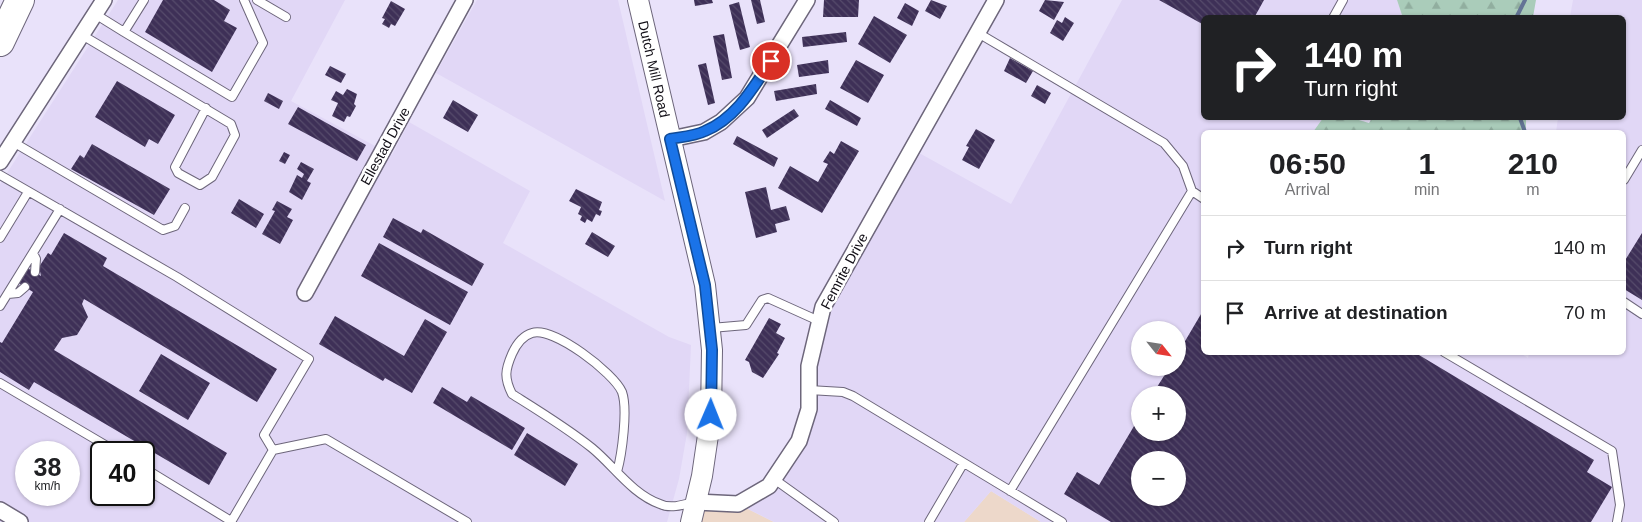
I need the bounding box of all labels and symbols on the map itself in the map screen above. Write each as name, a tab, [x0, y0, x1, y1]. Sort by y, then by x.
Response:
street label: Dutch Mill Road	[635, 19, 673, 119]
pin	[750, 40, 792, 82]
street label: Ellestad Drive	[357, 104, 413, 188]
street label: Femrite Drive	[817, 230, 871, 312]
north arrow	[1131, 321, 1186, 376]
position arrow	[684, 388, 736, 440]
speed limit sign: 40	[90, 441, 155, 506]

